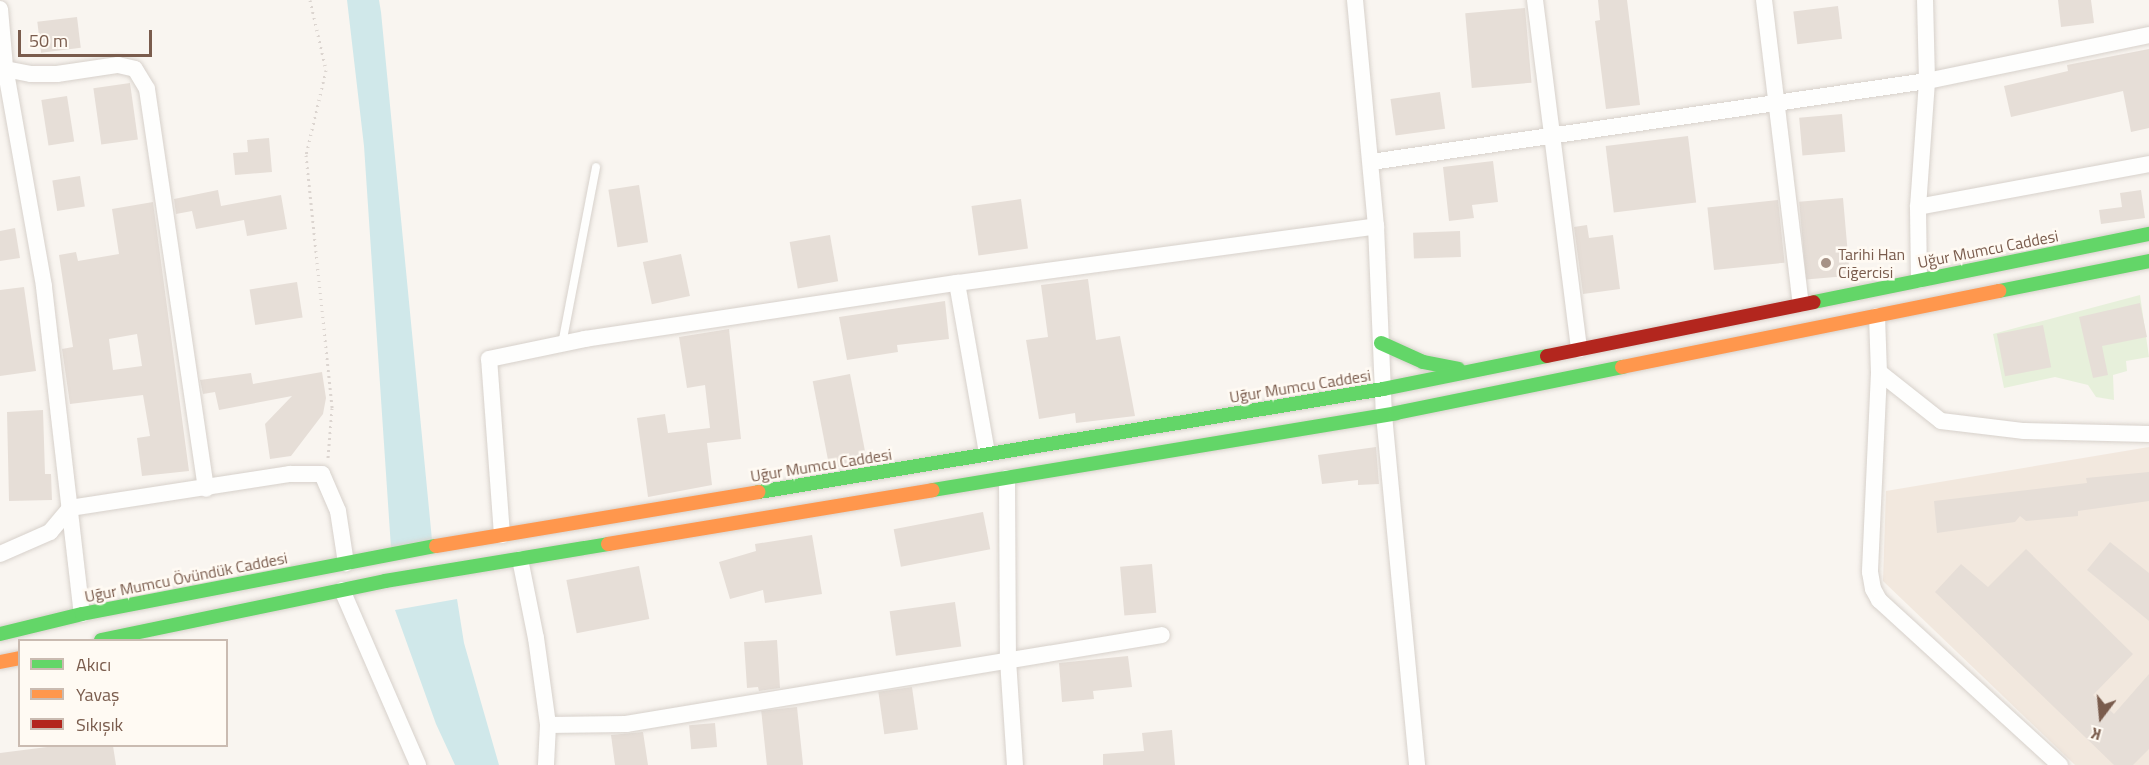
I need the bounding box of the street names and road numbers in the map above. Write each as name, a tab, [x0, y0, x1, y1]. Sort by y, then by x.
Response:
street label: Uğur Mumcu Caddesi	[1916, 226, 2060, 272]
street label: Uğur Mumcu Caddesi	[1228, 365, 1372, 407]
street label: Uğur Mumcu Caddesi	[749, 444, 893, 486]
street label: Uğur Mumcu Övündük Caddesi	[83, 548, 289, 606]

